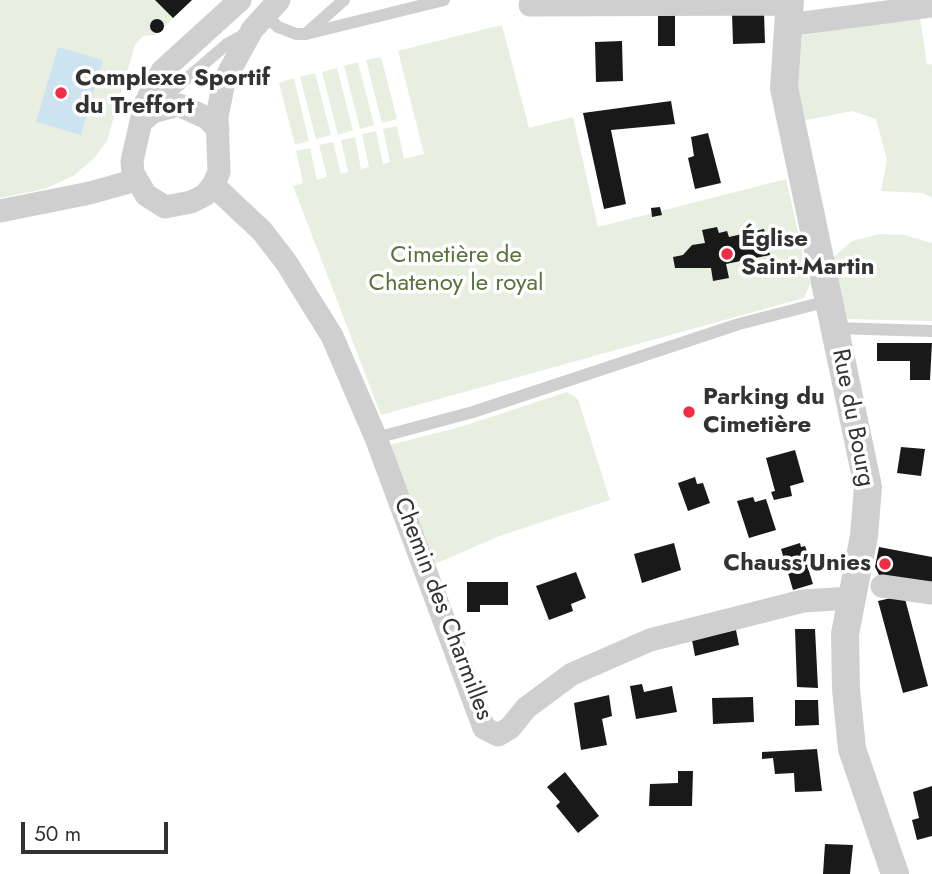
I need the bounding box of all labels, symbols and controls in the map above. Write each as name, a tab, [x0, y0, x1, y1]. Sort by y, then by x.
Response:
place label: Complexe Sportif du Treffort	[75, 65, 270, 121]
marker: Complexe Sportif du Treffort	[53, 85, 69, 101]
place label: Église Saint-Martin	[741, 226, 875, 282]
park label: Cimetière de Chatenoy le royal	[368, 242, 544, 298]
marker: Église Saint-Martin	[719, 246, 735, 262]
street label: Rue du Bourg	[825, 347, 879, 489]
place label: Parking du Cimetière	[703, 384, 825, 440]
marker: Parking du Cimetière	[681, 404, 697, 420]
street label: Chemin des Charmilles	[386, 494, 498, 724]
place label: Chauss'Unies	[723, 550, 871, 578]
marker: Chauss'Unies	[877, 556, 893, 572]
scale bar	[24, 808, 172, 852]
text: 50 m	[34, 819, 81, 849]

